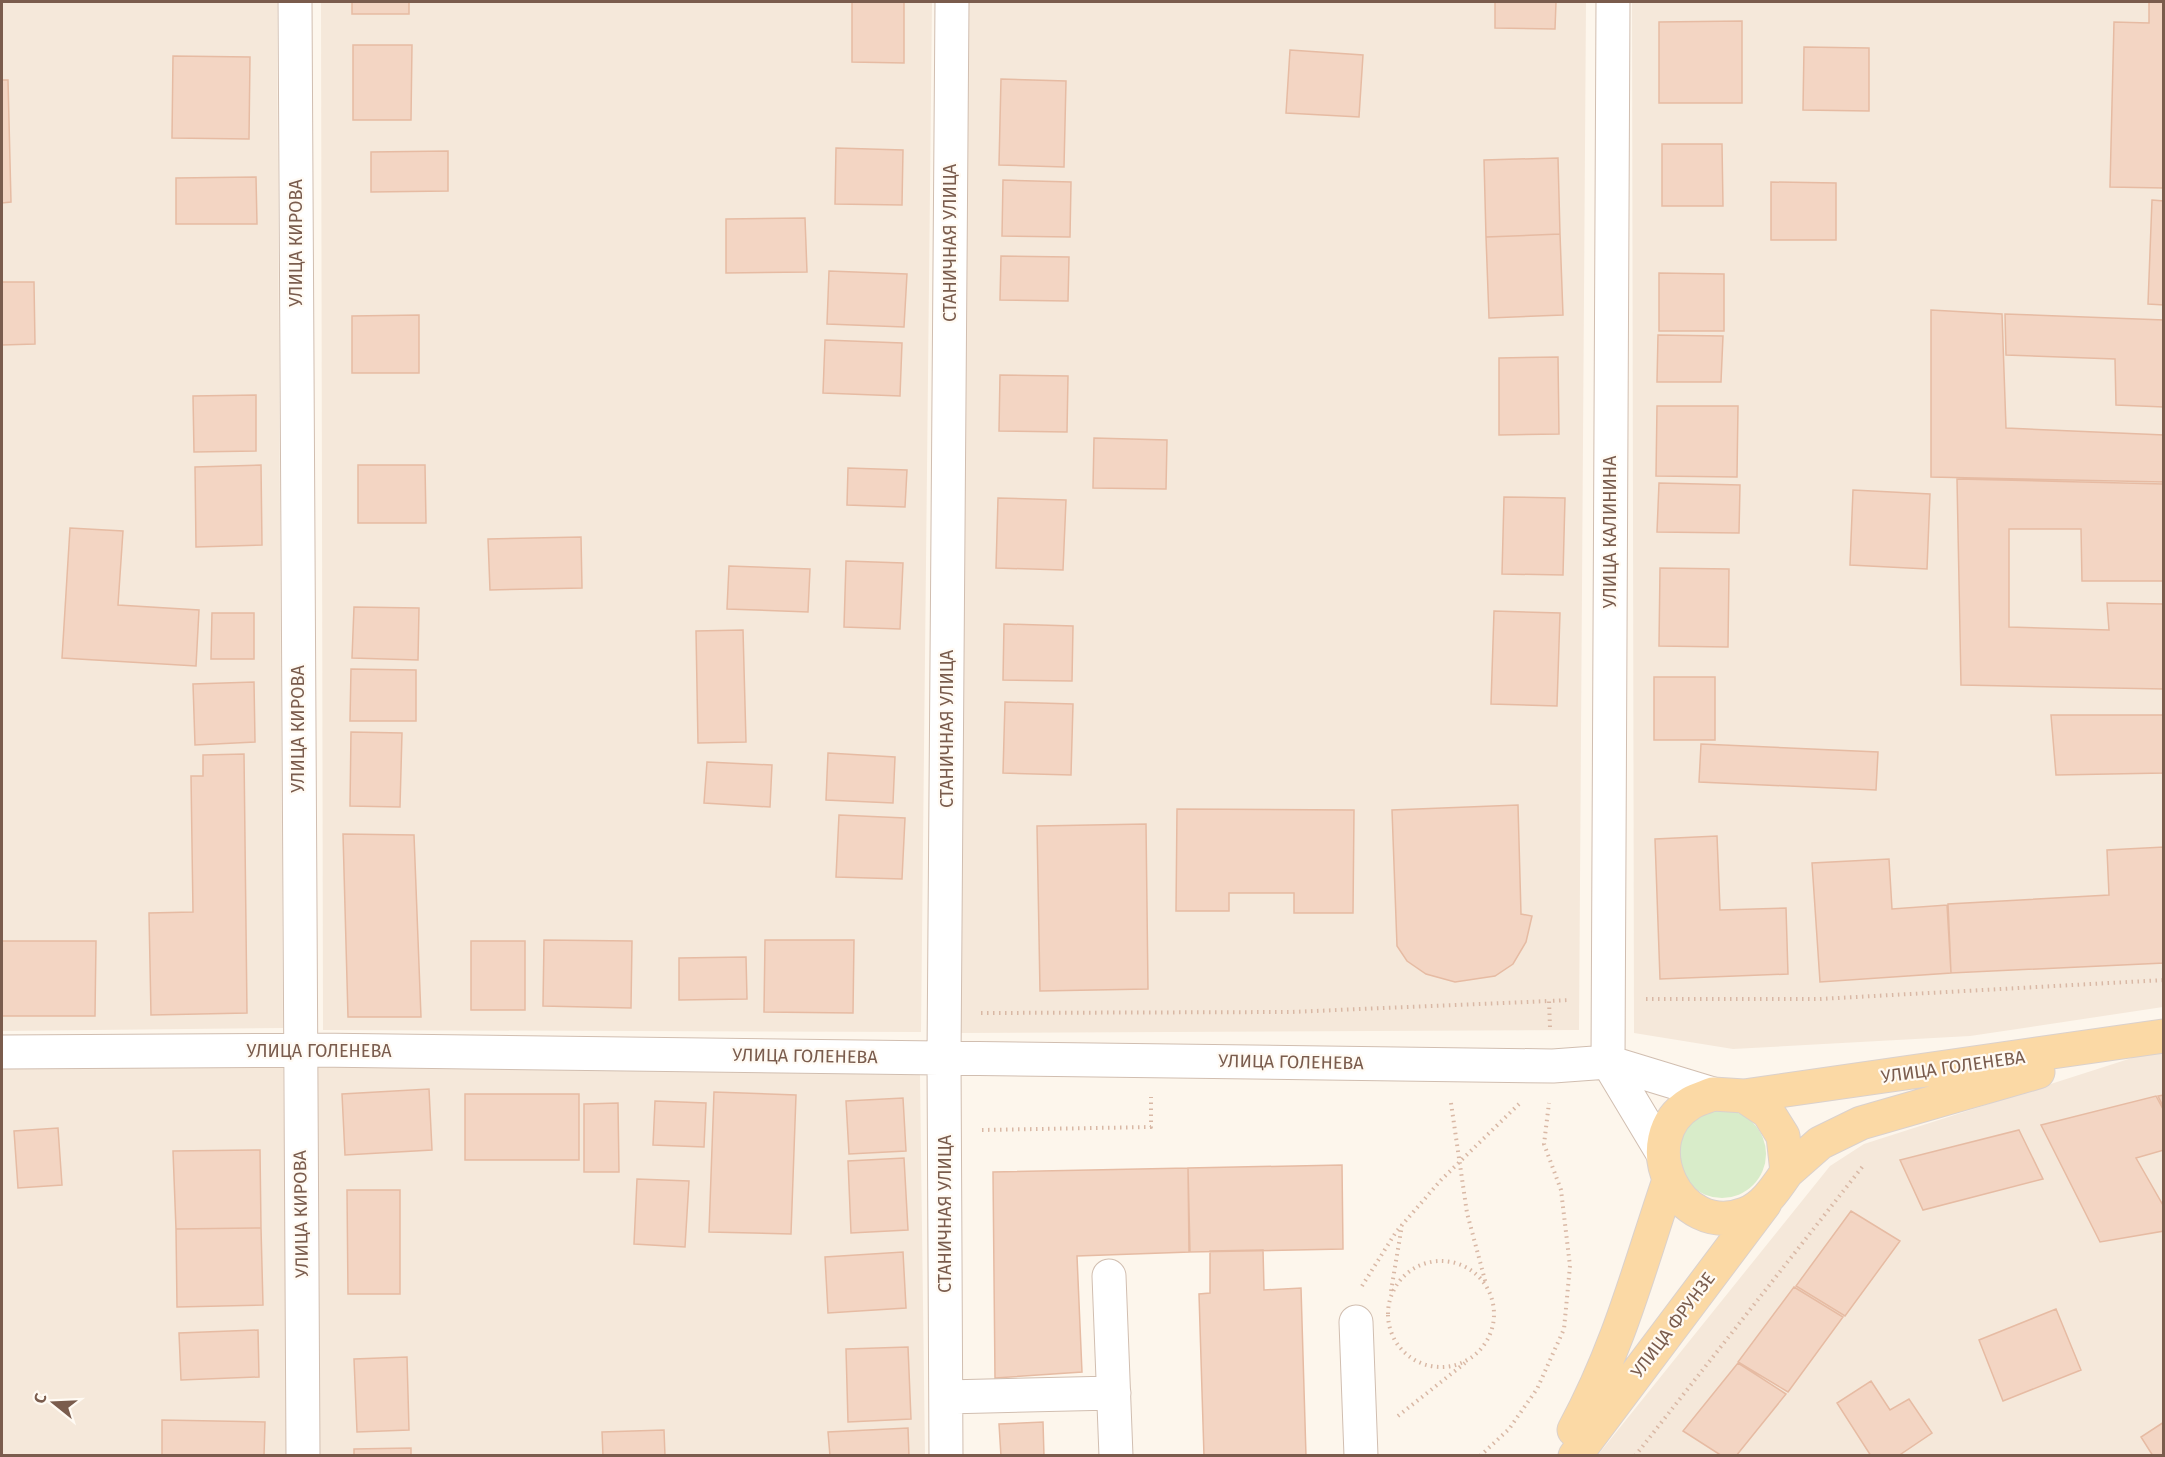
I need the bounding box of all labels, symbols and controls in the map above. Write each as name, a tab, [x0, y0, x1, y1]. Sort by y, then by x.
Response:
street label: СТАНИЧНАЯ УЛИЦА	[939, 163, 961, 322]
street label: УЛИЦА КИРОВА	[285, 179, 307, 307]
street label: УЛИЦА КАЛИНИНА	[1599, 455, 1621, 608]
street label: СТАНИЧНАЯ УЛИЦА	[936, 649, 958, 808]
street label: УЛИЦА КИРОВА	[287, 665, 309, 793]
street label: УЛИЦА ГОЛЕНЕВА	[246, 1040, 392, 1062]
street label: УЛИЦА ГОЛЕНЕВА	[732, 1044, 878, 1068]
street label: УЛИЦА ГОЛЕНЕВА	[1880, 1046, 2027, 1088]
street label: УЛИЦА ГОЛЕНЕВА	[1218, 1050, 1364, 1074]
street label: СТАНИЧНАЯ УЛИЦА	[934, 1134, 956, 1293]
street label: УЛИЦА КИРОВА	[289, 1149, 313, 1278]
street label: УЛИЦА ФРУНЗЕ	[1626, 1268, 1720, 1382]
north arrow	[24, 1373, 84, 1433]
text: С	[30, 1390, 51, 1406]

